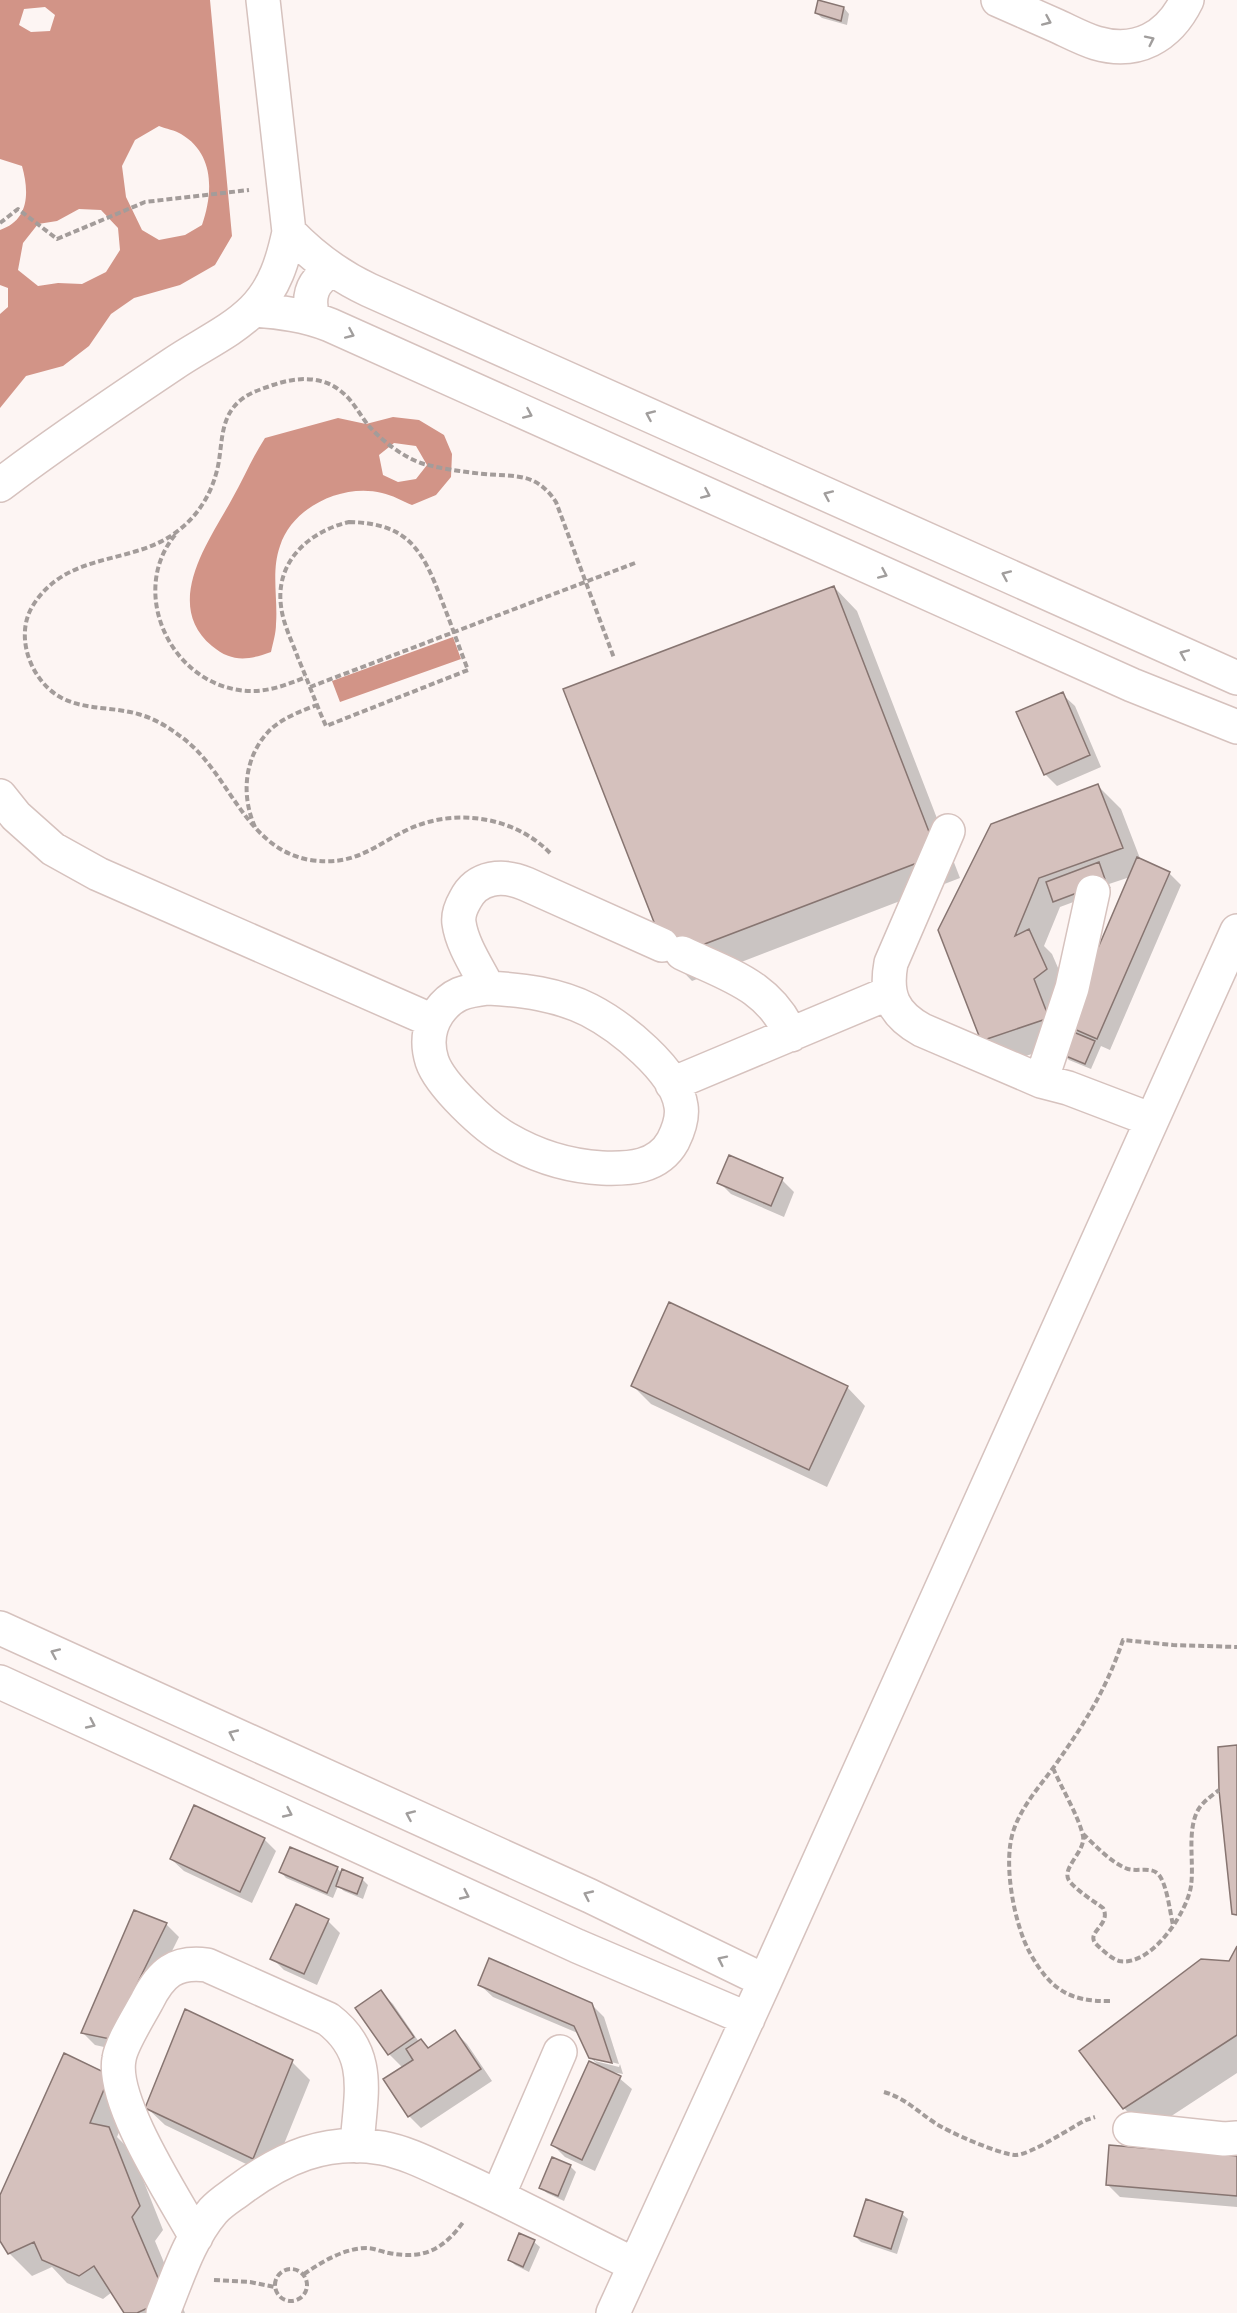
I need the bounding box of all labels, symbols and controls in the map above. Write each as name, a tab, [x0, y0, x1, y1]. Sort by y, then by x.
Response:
one-way arrow	[1040, 14, 1051, 26]
one-way arrow	[1144, 35, 1155, 47]
one-way arrow	[343, 326, 354, 338]
one-way arrow	[521, 406, 532, 418]
one-way arrow	[645, 411, 656, 423]
one-way arrow	[699, 486, 710, 498]
one-way arrow	[823, 490, 834, 502]
one-way arrow	[877, 566, 888, 578]
one-way arrow	[1001, 570, 1012, 582]
one-way arrow	[1179, 649, 1190, 661]
one-way arrow	[51, 1648, 62, 1660]
one-way arrow	[85, 1716, 96, 1728]
one-way arrow	[228, 1729, 239, 1741]
one-way arrow	[281, 1806, 292, 1818]
one-way arrow	[406, 1810, 417, 1822]
one-way arrow	[459, 1887, 470, 1899]
one-way arrow	[583, 1891, 594, 1903]
one-way arrow	[717, 1955, 728, 1967]

